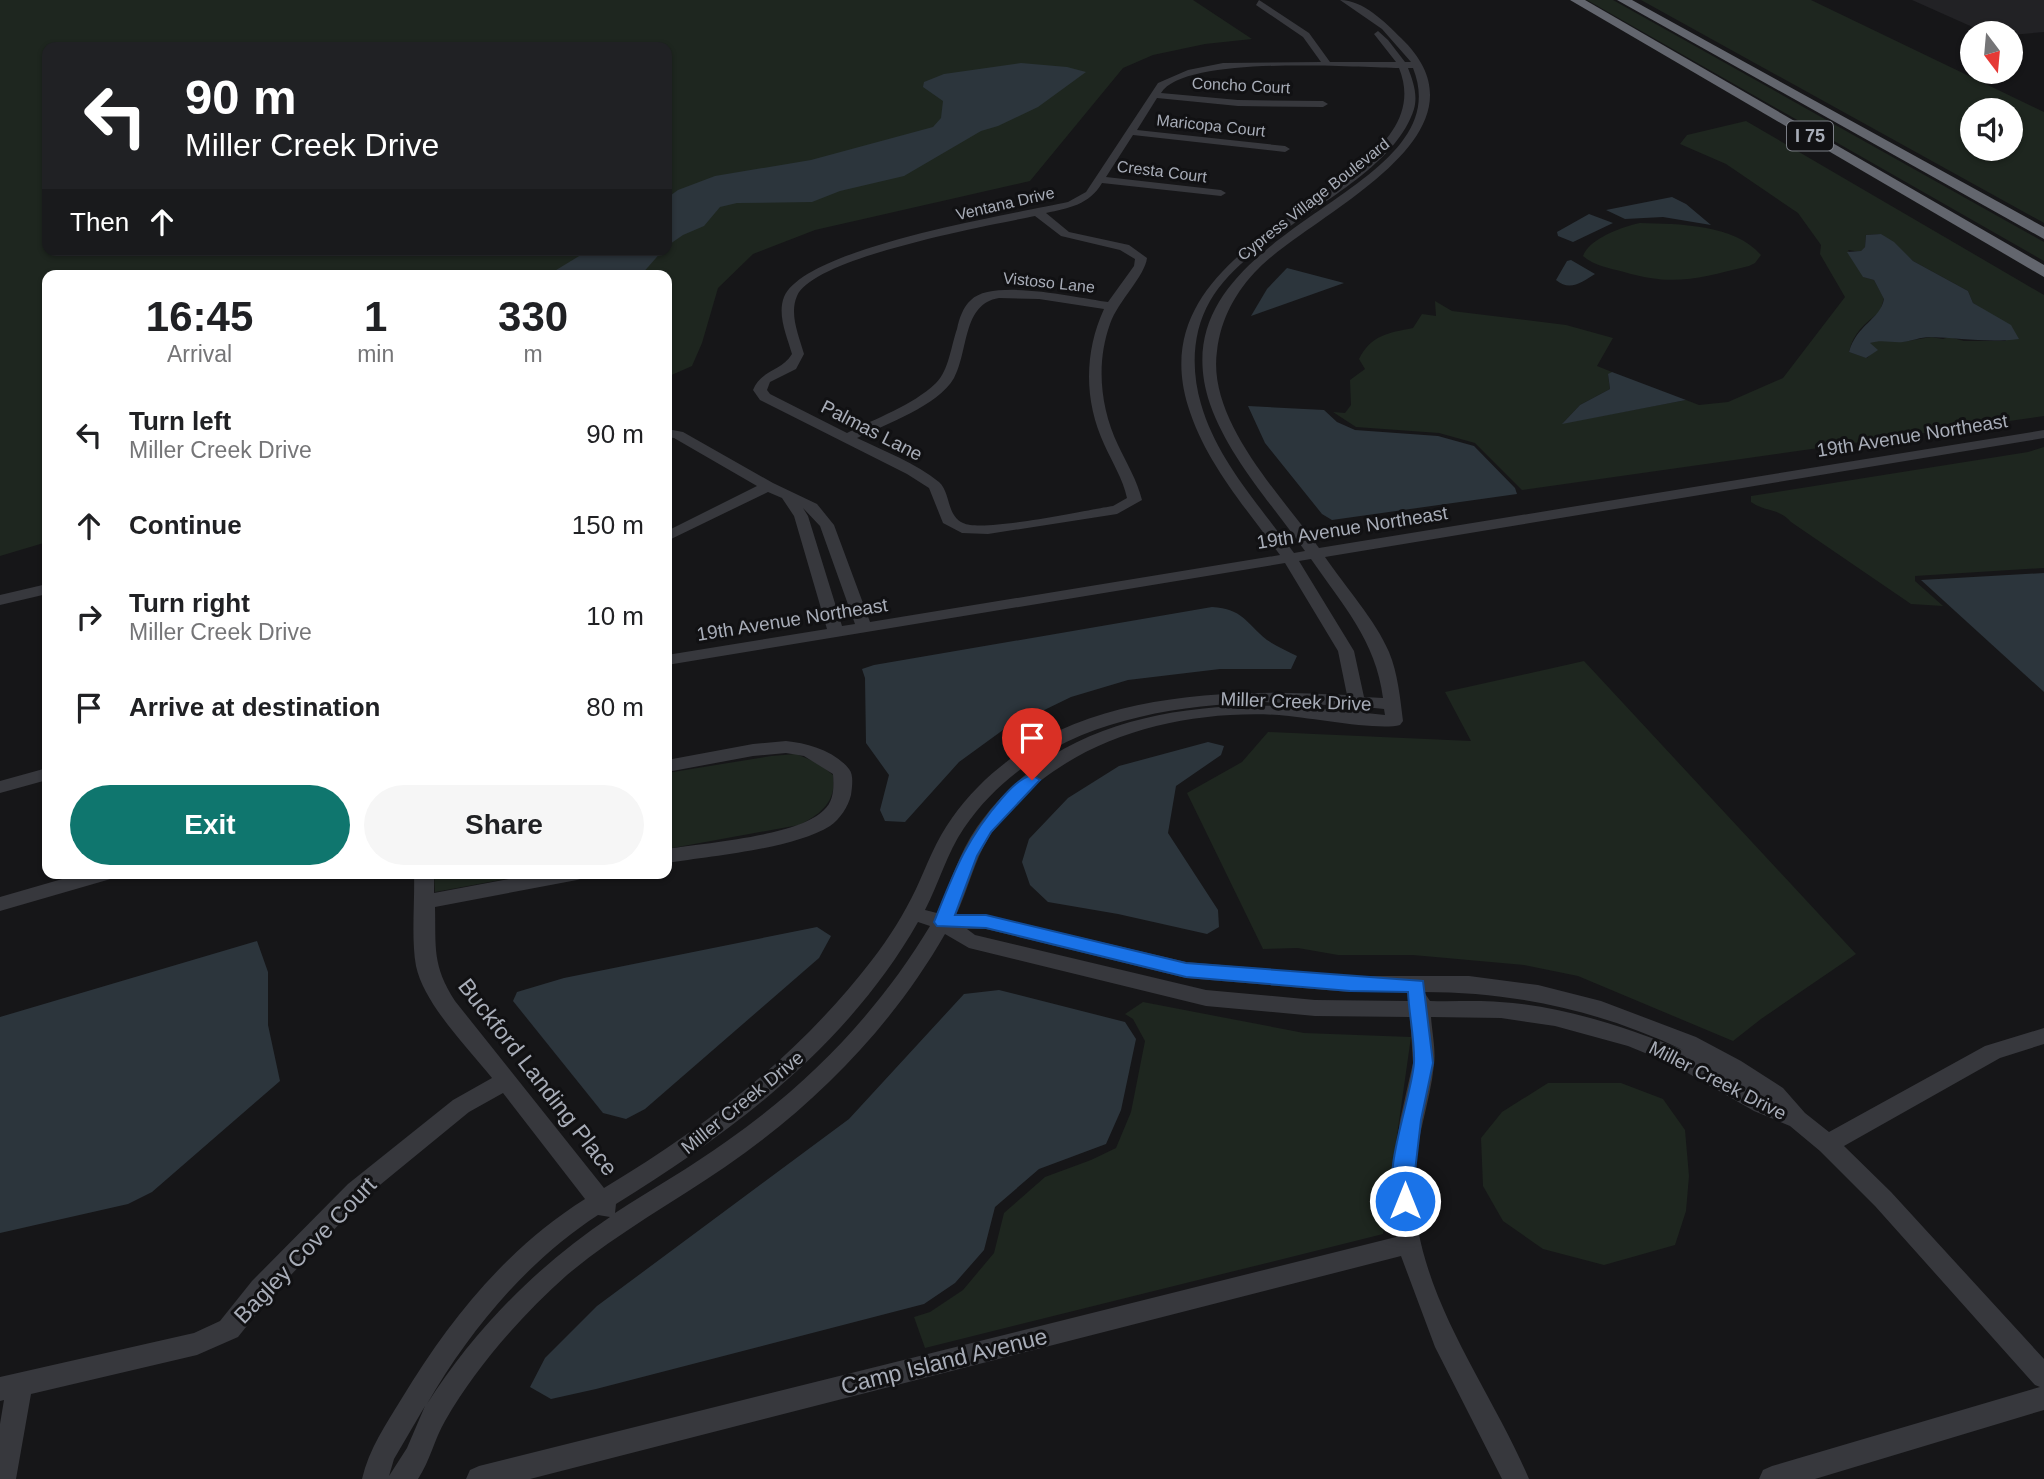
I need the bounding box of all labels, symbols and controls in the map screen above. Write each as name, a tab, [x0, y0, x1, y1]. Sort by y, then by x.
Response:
north arrow	[1960, 21, 2023, 84]
map controls	[1960, 21, 2023, 161]
icon: left	[70, 70, 161, 161]
text: 90 m	[185, 70, 297, 124]
street label: Concho Court	[1191, 74, 1291, 97]
button: sound	[1960, 98, 2023, 161]
street label: Maricopa Court	[1156, 111, 1267, 140]
road number: I 75	[1787, 121, 1833, 150]
text: Miller Creek Drive	[185, 127, 439, 163]
street label: Cypress Village Boulevard	[1234, 135, 1392, 264]
street label: Cresta Court	[1116, 158, 1209, 186]
street label: Ventana Drive	[954, 184, 1056, 223]
icon: ahead	[143, 203, 181, 241]
text: Then	[70, 207, 129, 237]
street label: Vistoso Lane	[1002, 269, 1096, 296]
text: 16:45	[146, 293, 253, 340]
text: 1	[364, 293, 387, 340]
text: 330	[498, 293, 568, 340]
text: Arrival	[167, 341, 232, 367]
text: min	[357, 341, 394, 367]
text: m	[524, 341, 543, 367]
street label: Palmas Lane	[818, 396, 926, 465]
text: Turn left	[129, 406, 231, 436]
street label: 19th Avenue Northeast	[1815, 410, 2010, 461]
icon: left	[70, 416, 108, 454]
text: 90 m	[586, 419, 644, 449]
text: Miller Creek Drive	[129, 437, 312, 463]
street label: 19th Avenue Northeast	[1255, 502, 1450, 553]
icon: ahead	[70, 507, 108, 545]
text: Continue	[129, 510, 242, 540]
text: 150 m	[572, 510, 644, 540]
text: Turn right	[129, 588, 250, 618]
street label: 19th Avenue Northeast	[695, 594, 890, 645]
icon: right	[70, 598, 108, 636]
text: 10 m	[586, 601, 644, 631]
text: Miller Creek Drive	[129, 619, 312, 645]
street label: Miller Creek Drive	[1220, 688, 1372, 715]
icon: arrive	[70, 689, 108, 727]
text: Arrive at destination	[129, 692, 380, 722]
text: 80 m	[586, 692, 644, 722]
pin	[1002, 708, 1062, 780]
icon: arrive	[1013, 719, 1051, 757]
button: Exit	[70, 785, 350, 865]
button: Share	[364, 785, 644, 865]
street label: Buckford Landing Place	[453, 973, 623, 1181]
street label: Miller Creek Drive	[1646, 1037, 1790, 1124]
street label: Miller Creek Drive	[677, 1047, 808, 1158]
position arrow	[1368, 1164, 1442, 1238]
street label: Bagley Cove Court	[229, 1171, 382, 1328]
street label: Camp Island Avenue	[838, 1323, 1050, 1399]

